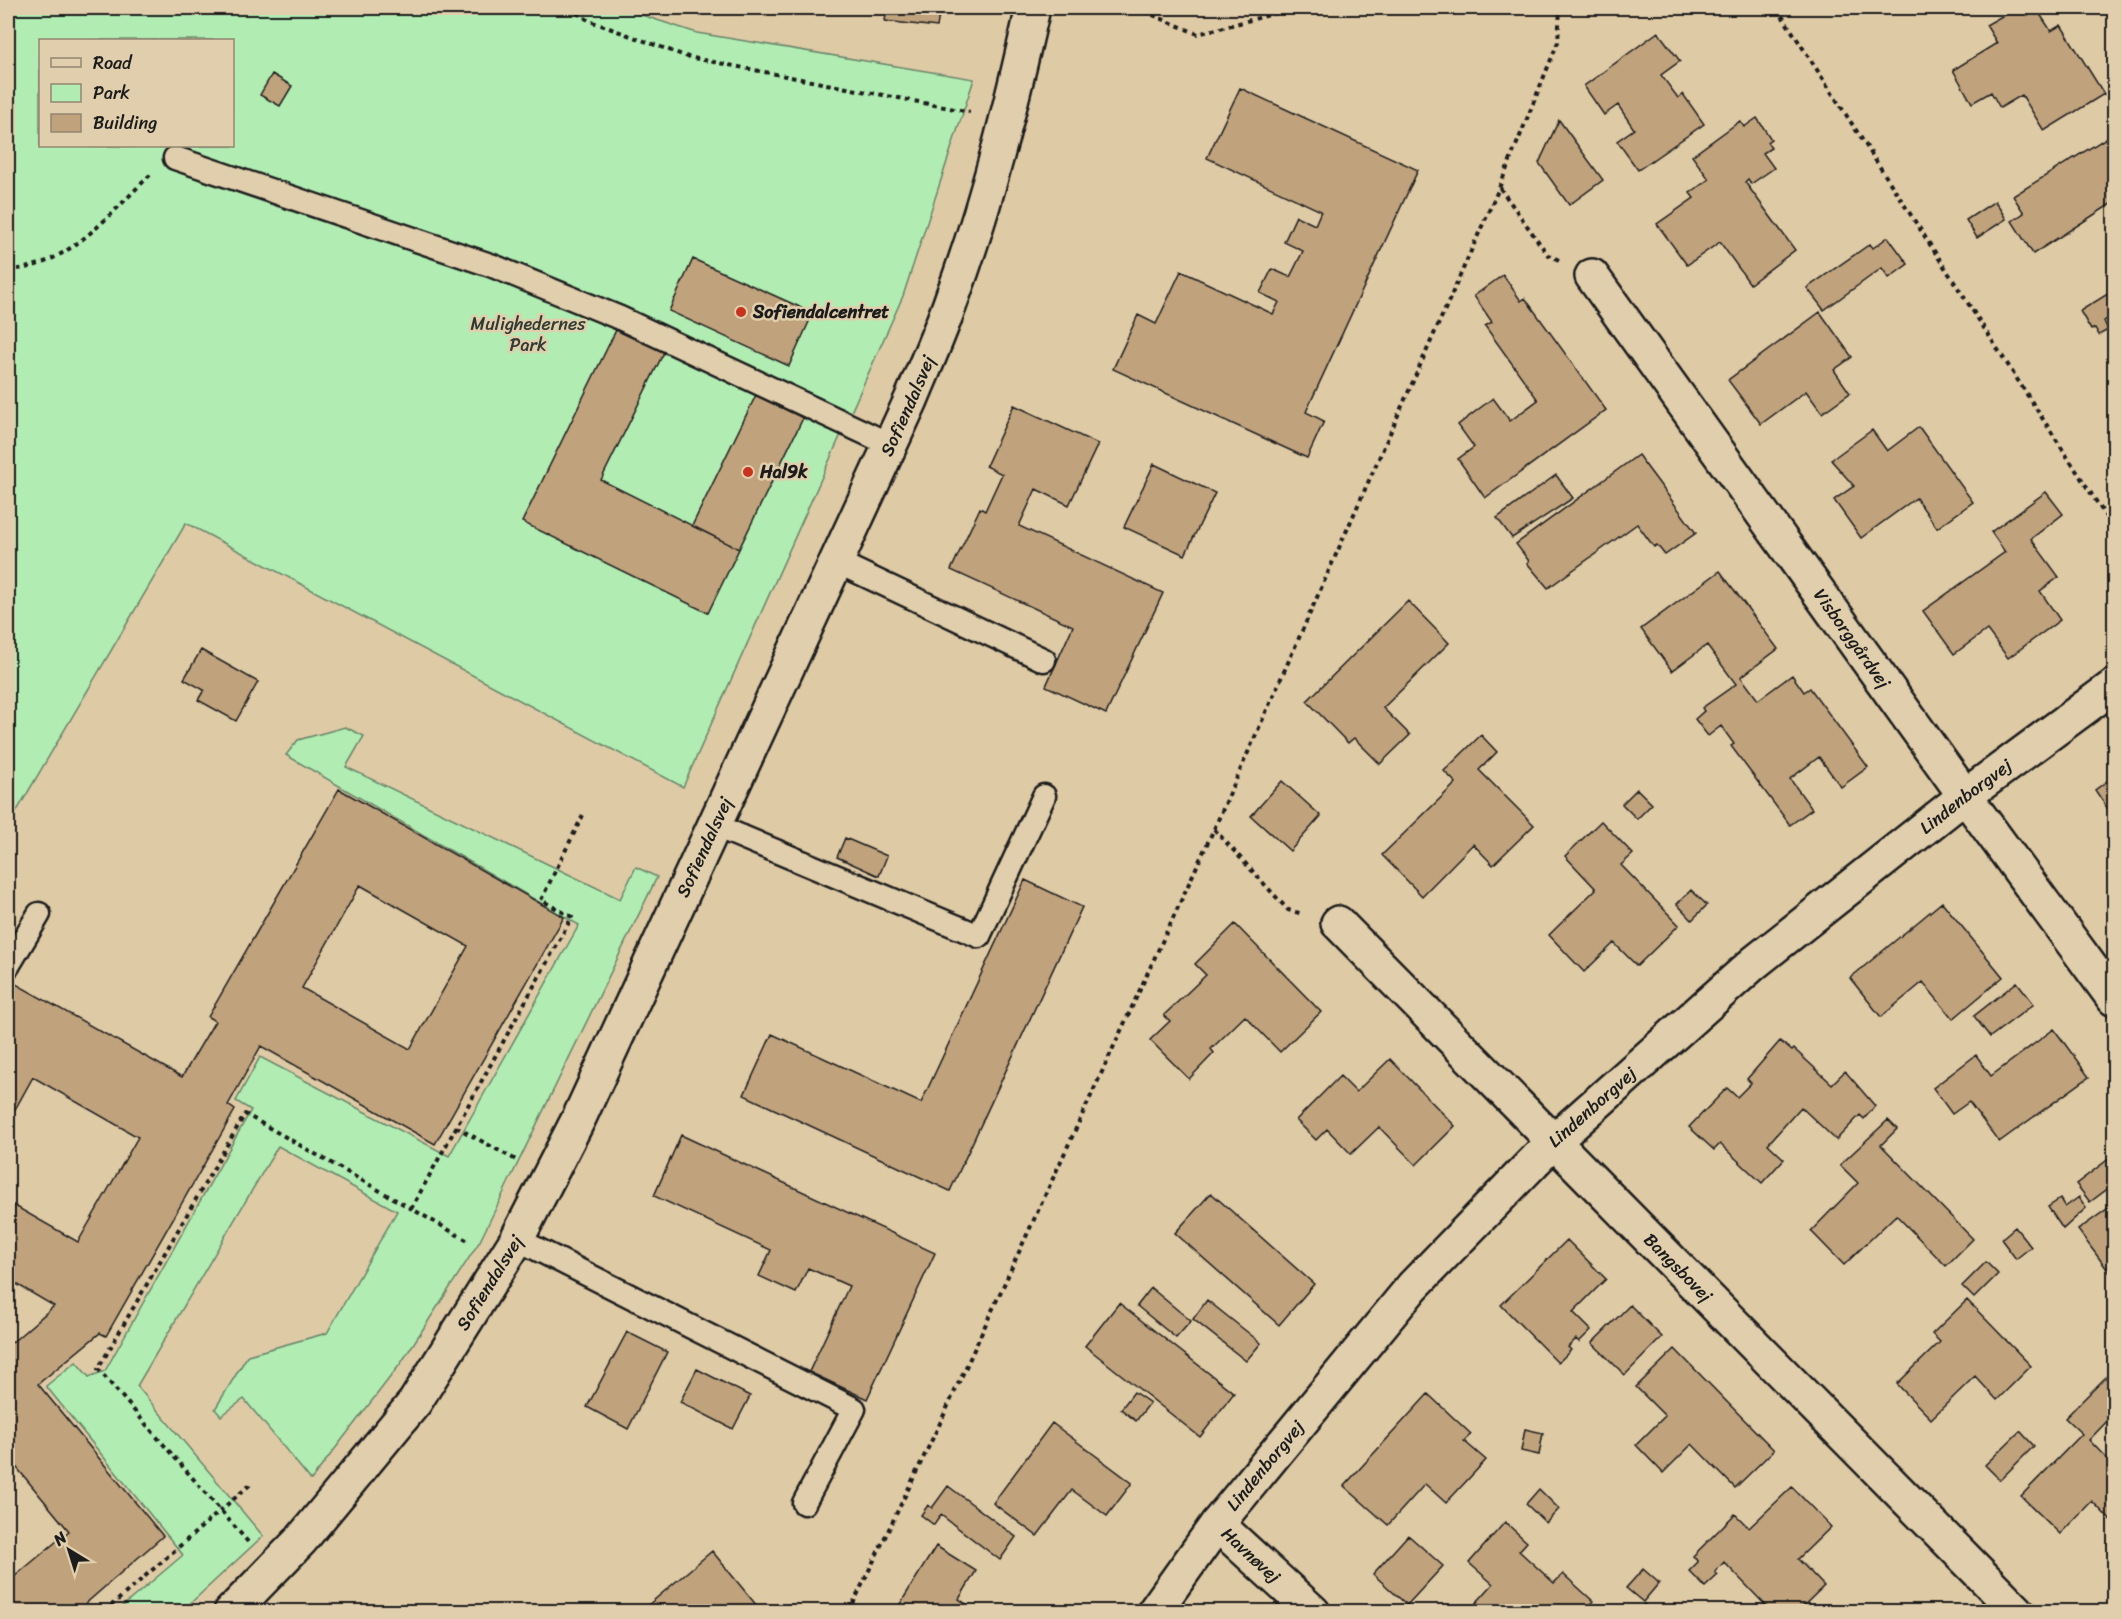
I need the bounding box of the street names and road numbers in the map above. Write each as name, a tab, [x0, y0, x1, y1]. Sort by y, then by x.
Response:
street label: Sofiendalsvej	[871, 350, 944, 462]
street label: Visborggårdvej	[1805, 581, 1900, 696]
street label: Lindenborgvej	[1912, 750, 2019, 843]
street label: Sofiendalsvej	[667, 791, 742, 903]
street label: Lindenborgvej	[1540, 1058, 1644, 1156]
street label: Bangsbovej	[1636, 1225, 1721, 1311]
street label: Sofiendalsvej	[447, 1228, 532, 1337]
street label: Lindenborgvej	[1218, 1413, 1313, 1518]
street label: Havnøvej	[1213, 1519, 1289, 1591]

